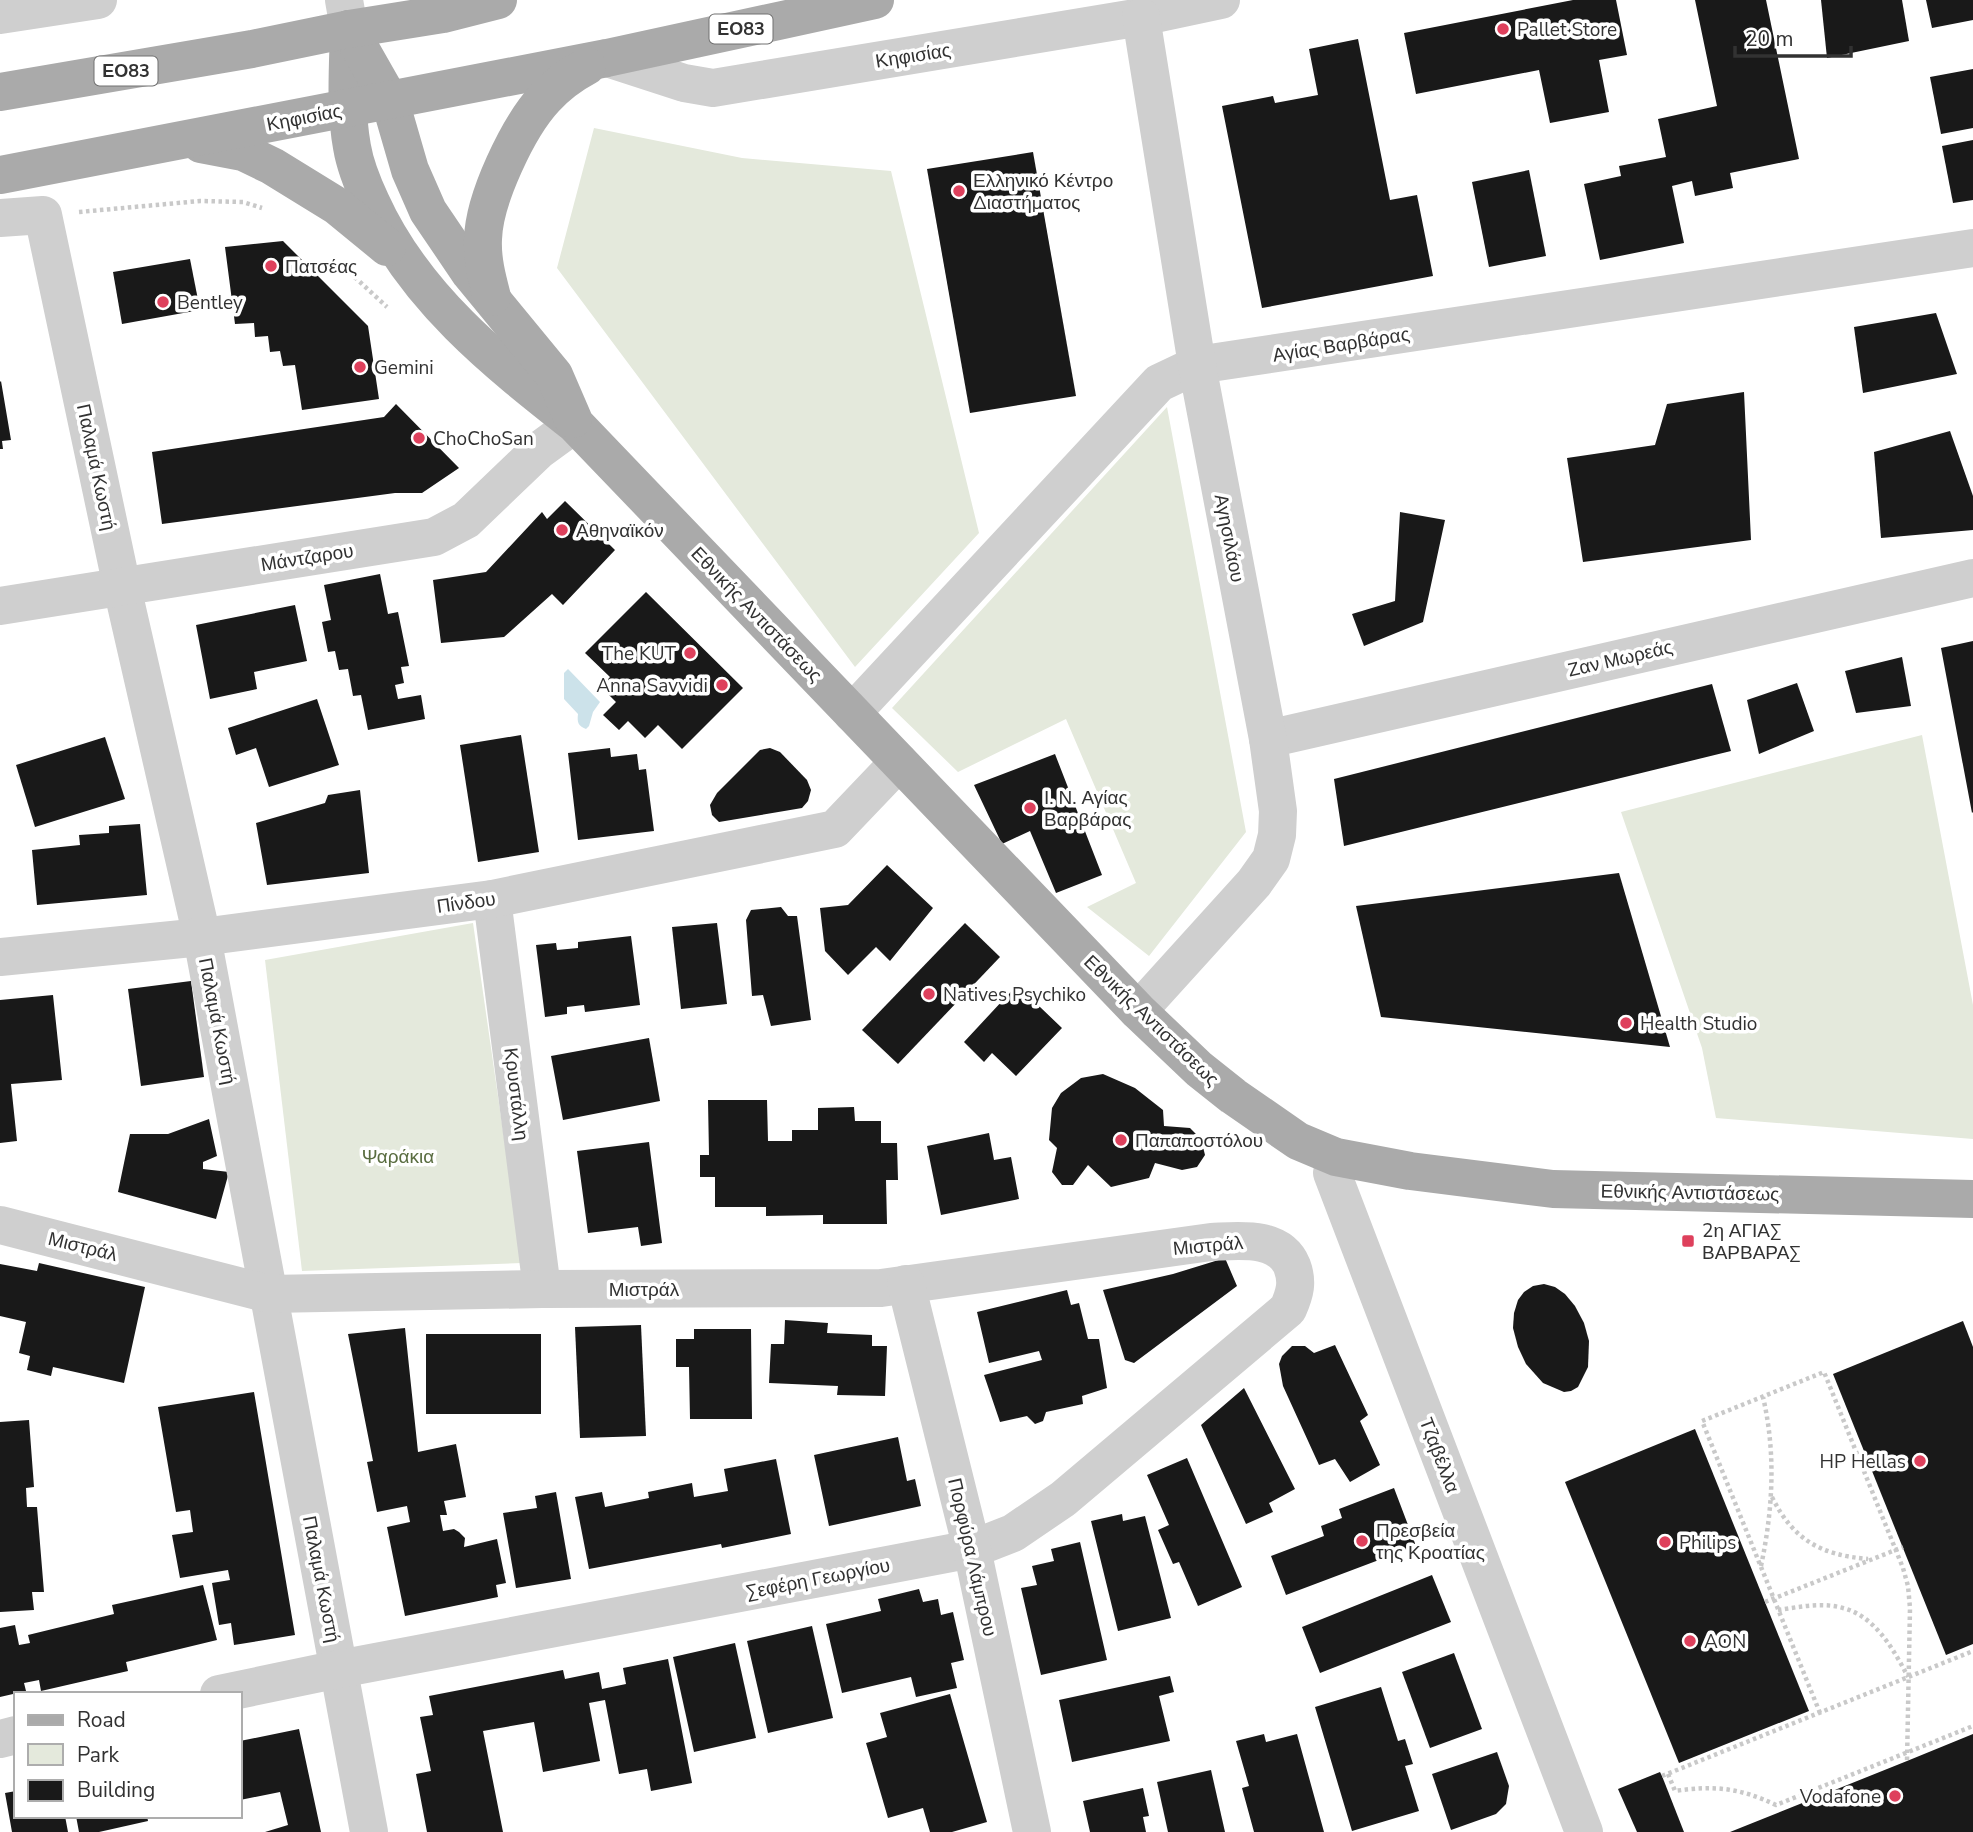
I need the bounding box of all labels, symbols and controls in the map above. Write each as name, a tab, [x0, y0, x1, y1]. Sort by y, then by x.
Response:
scale bar	[1735, 14, 1850, 58]
road number: ΕΟ83	[710, 15, 772, 44]
place label: Pallet Store	[1517, 17, 1617, 43]
marker: Pallet Store	[1495, 21, 1511, 37]
text: 20 m	[1745, 25, 1794, 53]
street label: Κηφισίας	[874, 37, 953, 75]
road number: ΕΟ83	[94, 56, 158, 86]
street label: Κηφισίας	[264, 98, 344, 138]
place label: Ελληνικό Κέντρο Διαστήματος	[973, 168, 1113, 216]
marker: Ελληνικό Κέντρο Διαστήματος	[951, 183, 967, 199]
place label: Πατσέας	[285, 254, 357, 280]
marker: Πατσέας	[263, 258, 279, 274]
place label: Bentley	[177, 290, 243, 316]
marker: Bentley	[155, 294, 171, 310]
street label: Αγίας Βαρβάρας	[1271, 321, 1412, 369]
place label: Gemini	[374, 355, 434, 381]
marker: Gemini	[352, 359, 368, 375]
street label: Παλαμά Κωστή	[70, 402, 122, 533]
place label: ChoChoSan	[433, 426, 534, 452]
marker: ChoChoSan	[411, 430, 427, 446]
street label: Αγησιλάου	[1208, 492, 1250, 585]
place label: Αθηναϊκόν	[576, 518, 664, 544]
marker: Αθηναϊκόν	[554, 522, 570, 538]
street label: Μάντζαρου	[259, 538, 355, 578]
street label: Εθνικής Αντιστάσεως	[685, 541, 828, 688]
street label: Ζαν Μωρεάς	[1565, 634, 1675, 684]
place label: The KUT	[602, 641, 677, 667]
marker: The KUT	[682, 645, 698, 661]
place label: Anna Savvidi	[596, 673, 708, 699]
marker: Anna Savvidi	[714, 677, 730, 693]
place label: Ι. Ν. Αγίας Βαρβάρας	[1044, 785, 1131, 833]
marker: Ι. Ν. Αγίας Βαρβάρας	[1022, 800, 1038, 816]
street label: Πίνδου	[435, 886, 497, 920]
street label: Εθνικής Αντιστάσεως	[1078, 949, 1225, 1092]
street label: Παλαμά Κωστή	[192, 956, 242, 1087]
place label: Natives Psychiko	[943, 982, 1086, 1008]
marker: Natives Psychiko	[921, 986, 937, 1002]
place label: Health Studio	[1640, 1011, 1757, 1037]
marker: Health Studio	[1618, 1015, 1634, 1031]
street label: Κρυστάλλη	[497, 1046, 535, 1142]
place label: Παπαποστόλου	[1135, 1128, 1263, 1154]
marker: Παπαποστόλου	[1113, 1132, 1129, 1148]
park label: Ψαράκια	[362, 1144, 434, 1170]
street label: Εθνικής Αντιστάσεως	[1600, 1178, 1780, 1208]
place label: 2η ΑΓΙΑΣ ΒΑΡΒΑΡΑΣ	[1702, 1218, 1801, 1266]
street label: Μιστράλ	[45, 1226, 121, 1268]
street label: Μιστράλ	[1172, 1230, 1245, 1262]
marker: 2η ΑΓΙΑΣ ΒΑΡΒΑΡΑΣ	[1680, 1233, 1696, 1249]
street label: Μιστράλ	[609, 1277, 680, 1303]
street label: Τζαβέλλα	[1413, 1414, 1465, 1497]
place label: HP Hellas	[1820, 1449, 1906, 1475]
marker: HP Hellas	[1912, 1453, 1928, 1469]
street label: Πορφύρα Λάμπρου	[941, 1475, 1003, 1639]
street label: Παλαμά Κωστή	[296, 1514, 346, 1645]
place label: Πρεσβεία της Κροατίας	[1376, 1518, 1485, 1566]
place label: Philips	[1679, 1530, 1736, 1556]
marker: Πρεσβεία της Κροατίας	[1354, 1533, 1370, 1549]
marker: Philips	[1657, 1534, 1673, 1550]
street label: Σεφέρη Γεωργίου	[744, 1552, 892, 1606]
place label: AON	[1704, 1629, 1746, 1655]
marker: AON	[1682, 1633, 1698, 1649]
legend	[14, 1692, 242, 1818]
text: Road	[77, 1706, 126, 1734]
text: Park	[77, 1741, 119, 1769]
text: Building	[77, 1776, 155, 1804]
place label: Vodafone	[1799, 1784, 1881, 1810]
marker: Vodafone	[1887, 1788, 1903, 1804]

